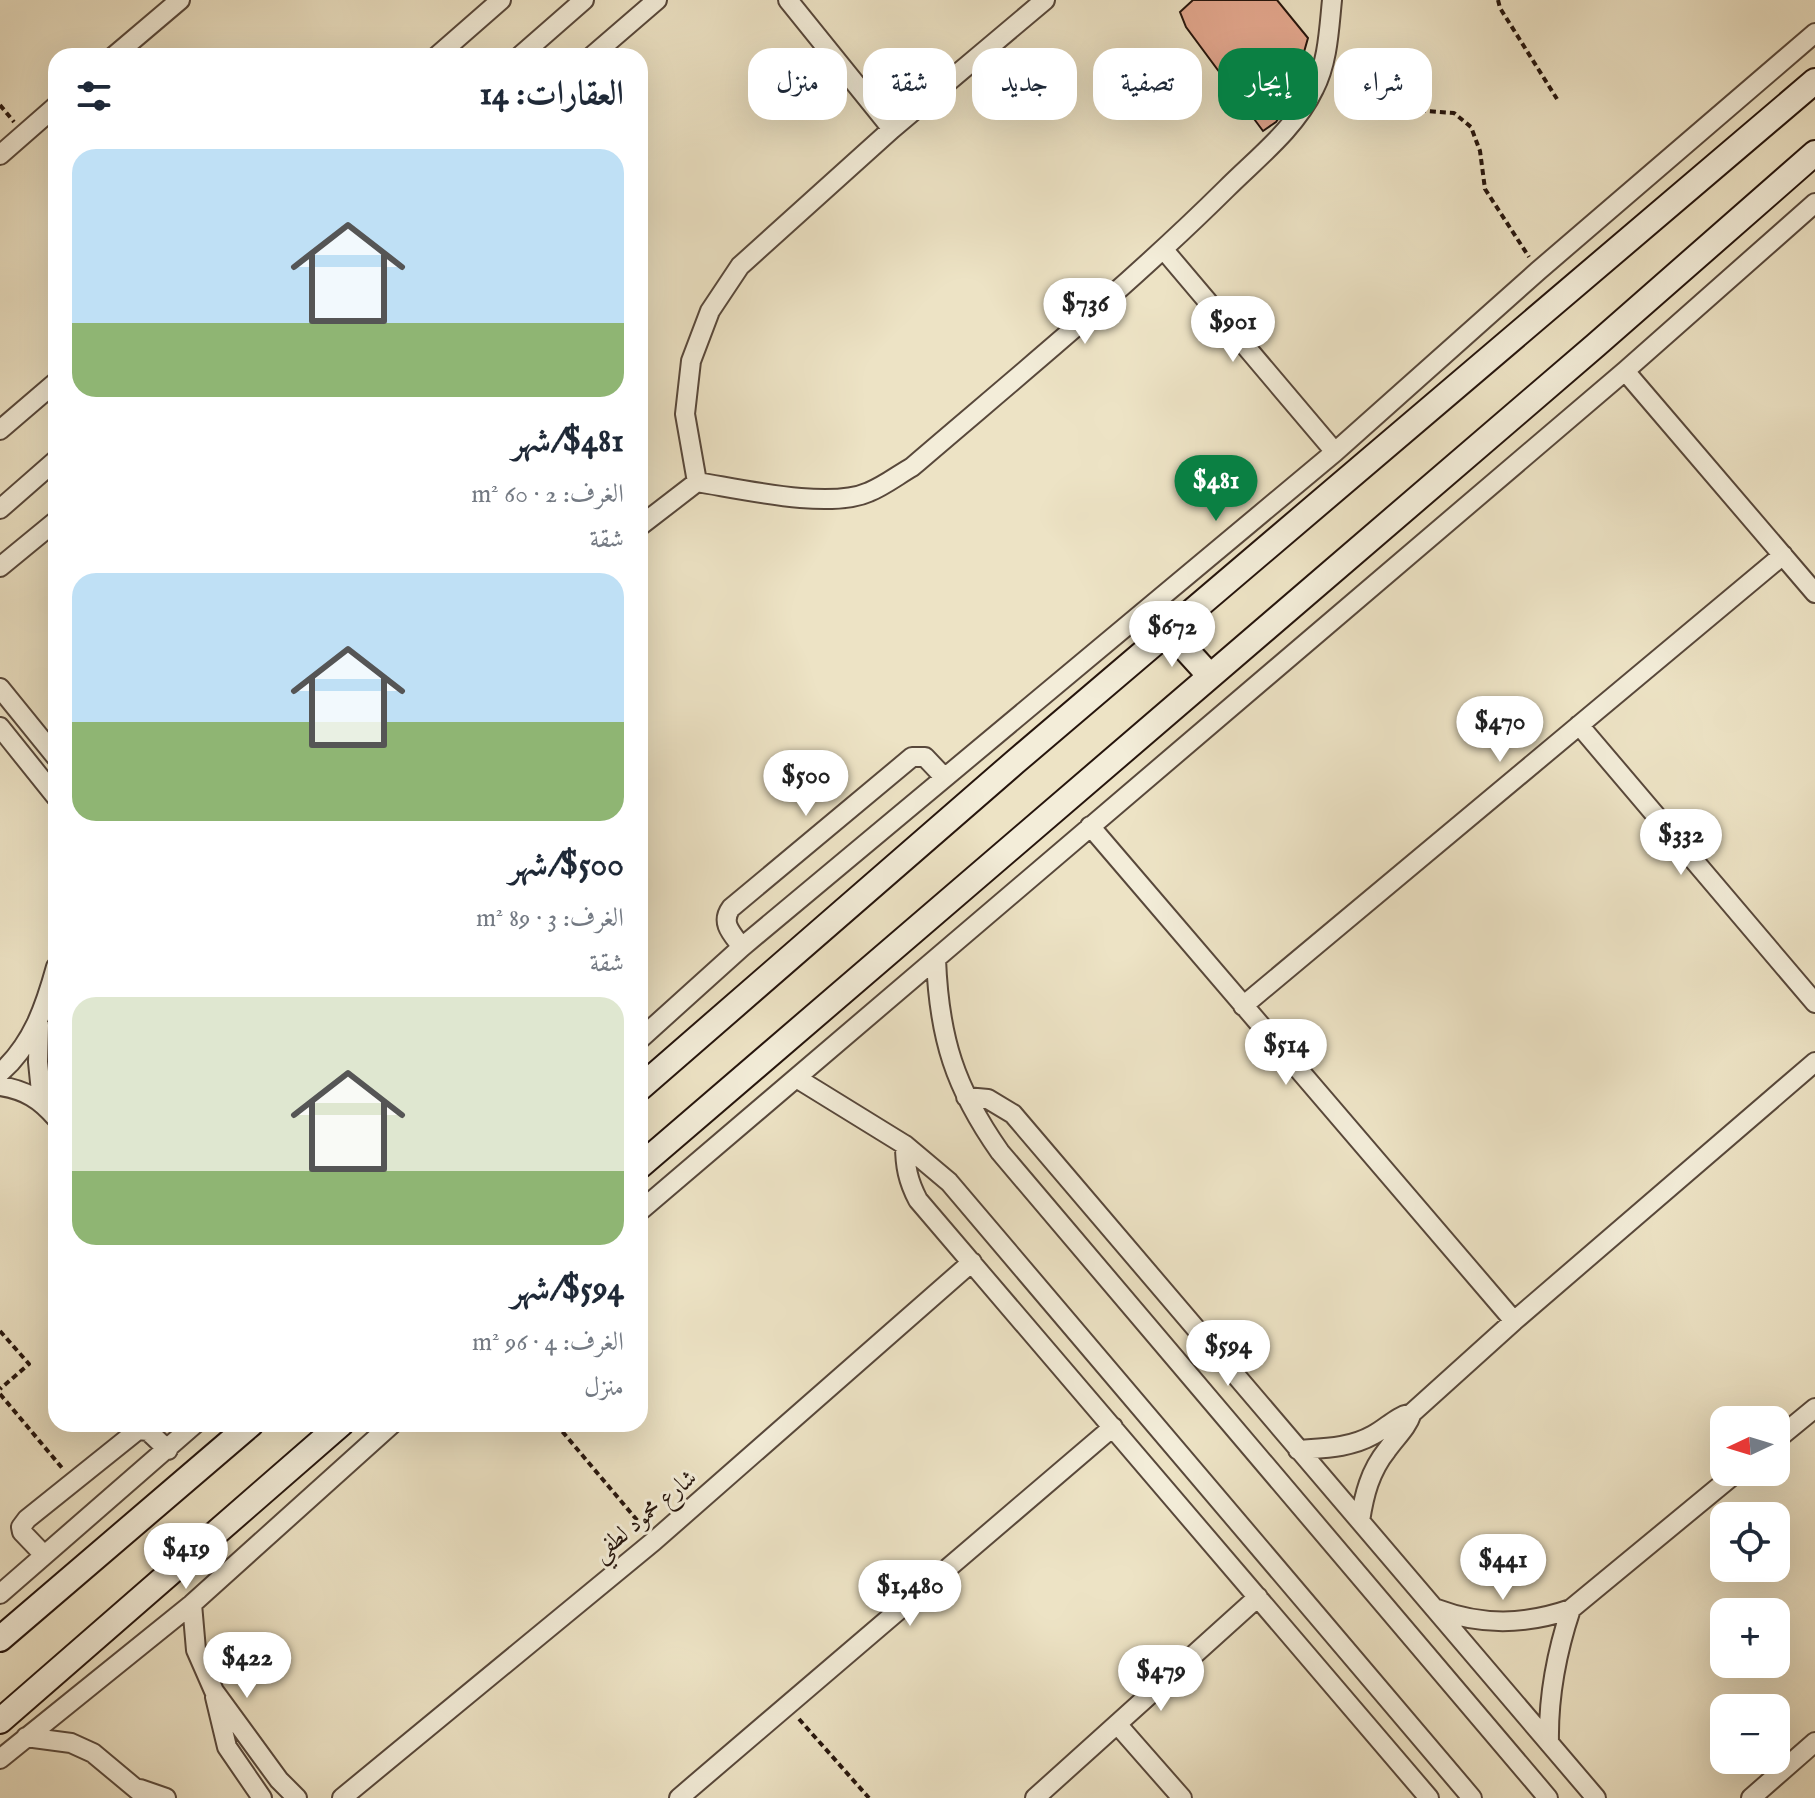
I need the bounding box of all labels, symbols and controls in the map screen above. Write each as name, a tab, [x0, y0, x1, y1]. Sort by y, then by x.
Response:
chip: منزل	[748, 48, 847, 120]
chip: شقة	[863, 48, 956, 120]
chip: جديد	[972, 48, 1077, 120]
chip: تصفية	[1093, 48, 1202, 120]
chip: إيجار	[1218, 48, 1318, 120]
chip: شراء	[1334, 48, 1432, 120]
text: العقارات: 14	[479, 73, 624, 116]
icon: filters	[72, 74, 116, 118]
icon: home	[276, 201, 420, 345]
pin: $736	[1038, 278, 1132, 346]
text: $736	[1061, 287, 1109, 320]
pin: $901	[1186, 296, 1280, 364]
text: $901	[1209, 305, 1257, 338]
text: $481/شهر	[512, 420, 624, 463]
pin: $481	[1169, 455, 1263, 523]
text: $481	[1192, 464, 1240, 497]
text: الغرف: 2 · 60 m²	[471, 478, 624, 511]
text: شقة	[590, 523, 624, 556]
pin: $672	[1125, 601, 1219, 669]
text: $672	[1147, 610, 1197, 643]
icon: home	[276, 625, 420, 769]
pin: $470	[1453, 696, 1547, 764]
text: $470	[1474, 705, 1526, 738]
pin: $500	[759, 750, 853, 818]
text: $500	[781, 759, 831, 792]
pin: $332	[1634, 809, 1728, 877]
text: $332	[1658, 818, 1704, 851]
text: $500/شهر	[509, 844, 624, 887]
text: الغرف: 3 · 89 m²	[476, 902, 624, 935]
text: شقة	[590, 947, 624, 980]
pin: $514	[1239, 1019, 1333, 1087]
text: $514	[1263, 1028, 1309, 1061]
icon: home	[276, 1049, 420, 1193]
text: $594/شهر	[511, 1268, 624, 1311]
pin: $594	[1181, 1320, 1275, 1388]
text: الغرف: 4 · 96 m²	[472, 1326, 624, 1359]
text: $594	[1204, 1329, 1252, 1362]
text: منزل	[584, 1371, 624, 1404]
north arrow	[1710, 1406, 1790, 1486]
map controls	[1710, 1406, 1790, 1774]
street label: شارع محمود لطفي	[586, 1463, 708, 1574]
button: locate	[1710, 1502, 1790, 1582]
pin: $419	[139, 1523, 233, 1591]
text: $419	[162, 1532, 210, 1565]
pin: $441	[1456, 1534, 1550, 1602]
text: $441	[1478, 1543, 1528, 1576]
pin: $1,480	[845, 1560, 975, 1628]
text: $1,480	[876, 1569, 944, 1602]
button: +	[1710, 1598, 1790, 1678]
pin: $422	[200, 1632, 294, 1700]
text: $422	[221, 1641, 273, 1674]
pin: $479	[1114, 1645, 1208, 1713]
text: $479	[1136, 1654, 1186, 1687]
button: −	[1710, 1694, 1790, 1774]

